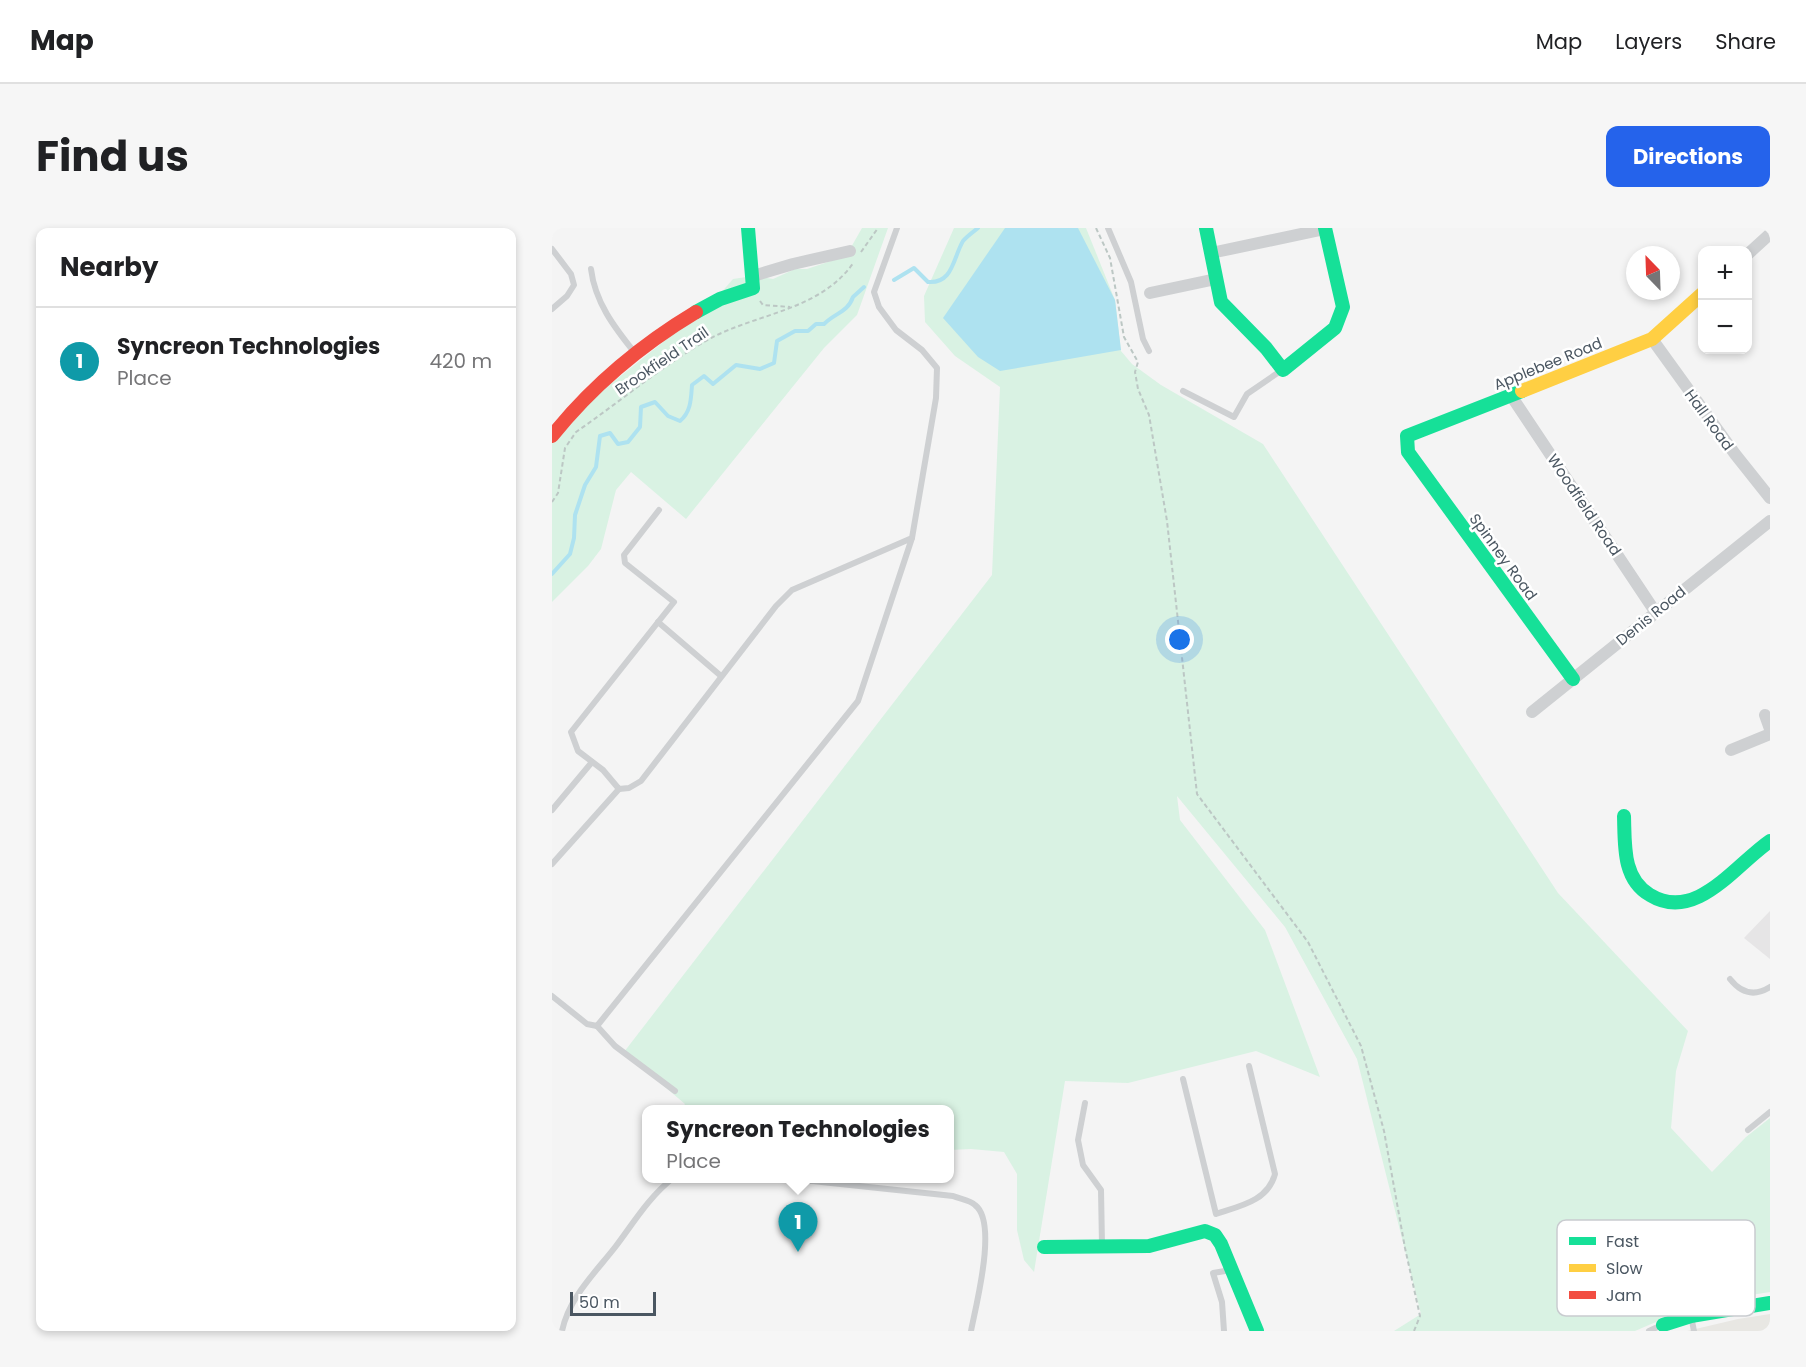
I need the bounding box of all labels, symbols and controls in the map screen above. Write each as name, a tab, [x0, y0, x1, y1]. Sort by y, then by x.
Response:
text: Map	[30, 21, 94, 60]
text: Map	[1536, 27, 1582, 56]
text: Layers	[1615, 27, 1682, 56]
text: Share	[1715, 27, 1776, 56]
button: Directions	[1606, 126, 1770, 187]
text: Find us	[36, 127, 189, 186]
north arrow	[1626, 246, 1680, 300]
map controls	[1698, 246, 1752, 354]
button: +	[1698, 246, 1752, 300]
text: Nearby	[60, 249, 158, 285]
button: −	[1698, 300, 1752, 354]
street label: Brookfield Trail	[611, 321, 713, 400]
text: Syncreon Technologies	[117, 331, 380, 362]
street label: Applebee Road	[1491, 332, 1605, 395]
text: 1	[76, 347, 83, 375]
text: 420 m	[429, 347, 492, 375]
text: Place	[117, 364, 172, 392]
street label: Hall Road	[1680, 385, 1739, 455]
street label: Woodfield Road	[1543, 450, 1626, 560]
street label: Spinney Road	[1465, 509, 1542, 604]
street label: Denis Road	[1611, 581, 1690, 650]
your location	[1165, 625, 1194, 654]
popup	[642, 1105, 954, 1183]
text: Syncreon Technologies	[666, 1114, 930, 1145]
text: Place	[666, 1147, 721, 1175]
pin: 1	[778, 1202, 818, 1252]
legend	[1557, 1220, 1755, 1316]
text: Fast	[1606, 1230, 1639, 1253]
text: Slow	[1606, 1257, 1643, 1280]
text: Jam	[1606, 1284, 1642, 1307]
scale bar	[570, 1289, 656, 1316]
text: 50 m	[579, 1291, 620, 1314]

